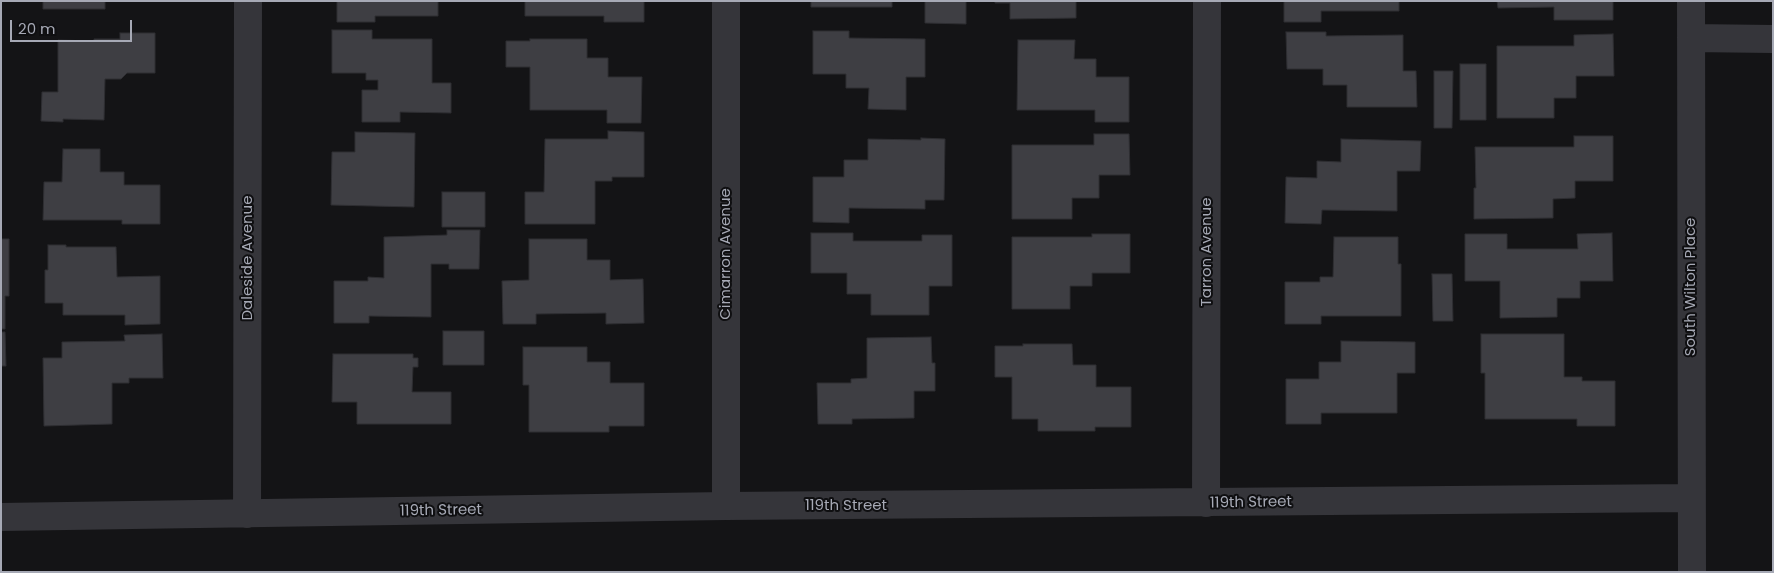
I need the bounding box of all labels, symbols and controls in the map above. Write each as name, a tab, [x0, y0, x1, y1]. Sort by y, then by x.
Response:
scale bar	[12, 10, 135, 42]
text: 20 m	[18, 18, 56, 39]
street label: Cimarron Avenue	[717, 188, 735, 320]
street label: Daleside Avenue	[239, 195, 257, 321]
street label: Tarron Avenue	[1198, 198, 1216, 306]
street label: South Wilton Place	[1682, 218, 1700, 356]
street label: 119th Street	[1210, 493, 1292, 513]
street label: 119th Street	[805, 497, 887, 515]
street label: 119th Street	[400, 501, 482, 521]

